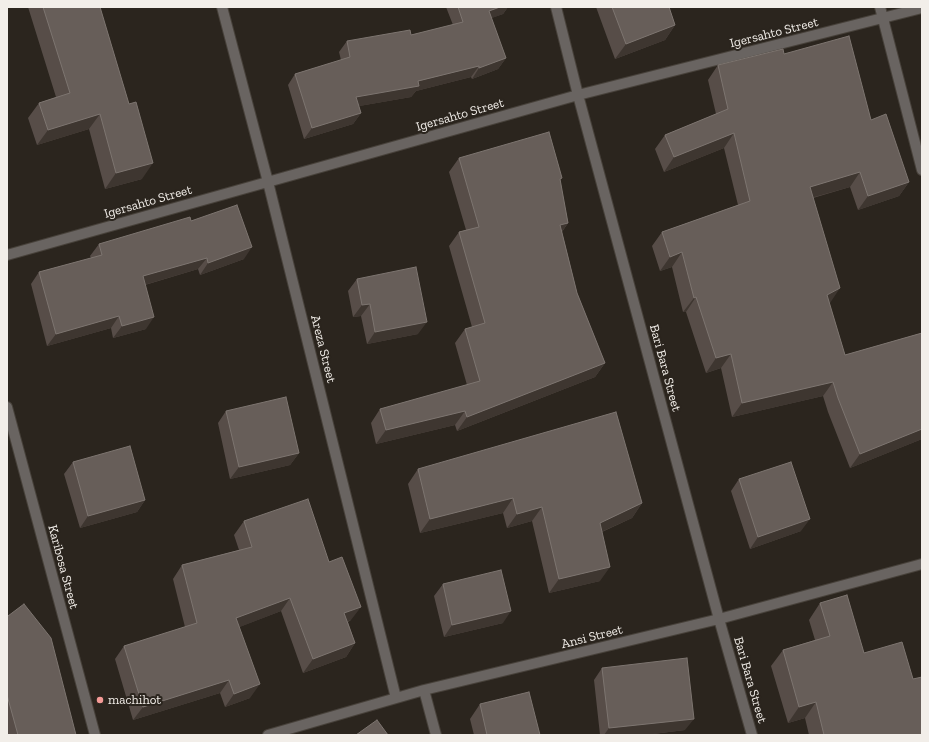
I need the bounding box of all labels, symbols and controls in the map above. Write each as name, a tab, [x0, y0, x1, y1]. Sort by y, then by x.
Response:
street label: Igersahto Street	[728, 14, 820, 52]
street label: Igersahto Street	[414, 95, 506, 135]
street label: Igersahto Street	[102, 182, 194, 222]
street label: Areza Street	[307, 313, 339, 385]
street label: Bari Bara Street	[646, 323, 684, 413]
street label: Karibosa Street	[44, 523, 82, 611]
street label: Ansi Street	[560, 622, 624, 652]
street label: Bari Bara Street	[730, 635, 770, 725]
place label: machihot	[108, 692, 161, 708]
marker: machihot	[95, 695, 105, 705]

